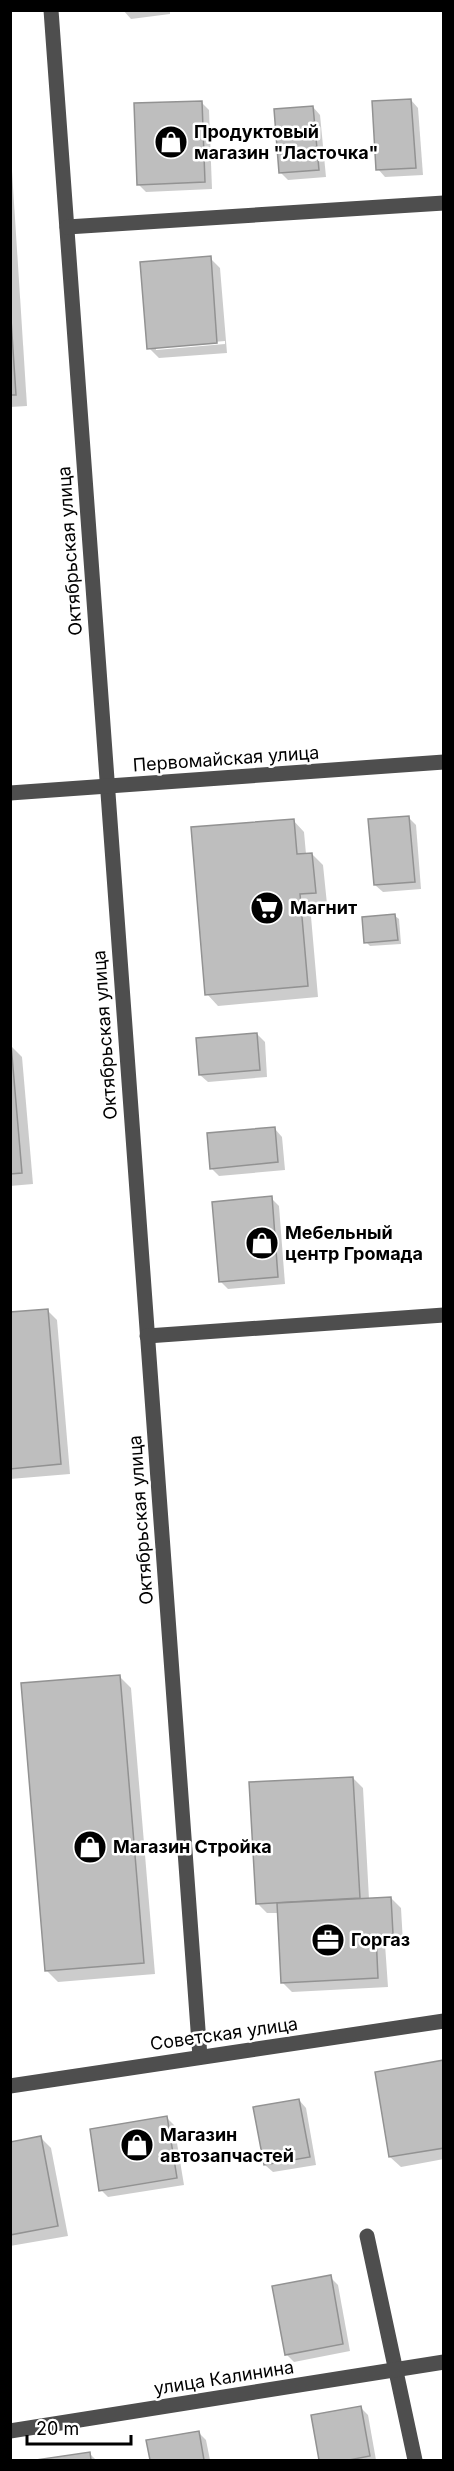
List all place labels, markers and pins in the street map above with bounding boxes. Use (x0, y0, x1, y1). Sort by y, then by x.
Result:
place label: Продуктовый магазин "Ласточка" (194, 121, 378, 163)
shop icon: Продуктовый магазин "Ласточка" (153, 124, 189, 160)
supermarket icon: Магнит (249, 890, 285, 926)
place label: Магнит (290, 897, 357, 918)
place label: Мебельный центр Громада (285, 1222, 423, 1264)
shop icon: Мебельный центр Громада (244, 1225, 280, 1261)
shop icon: Магазин Стройка (72, 1829, 108, 1865)
place label: Магазин Стройка (113, 1836, 272, 1857)
office icon: Горгаз (310, 1922, 346, 1958)
place label: Горгаз (351, 1929, 410, 1950)
place label: Магазин автозапчастей (160, 2124, 294, 2166)
shop icon: Магазин автозапчастей (119, 2127, 155, 2163)

